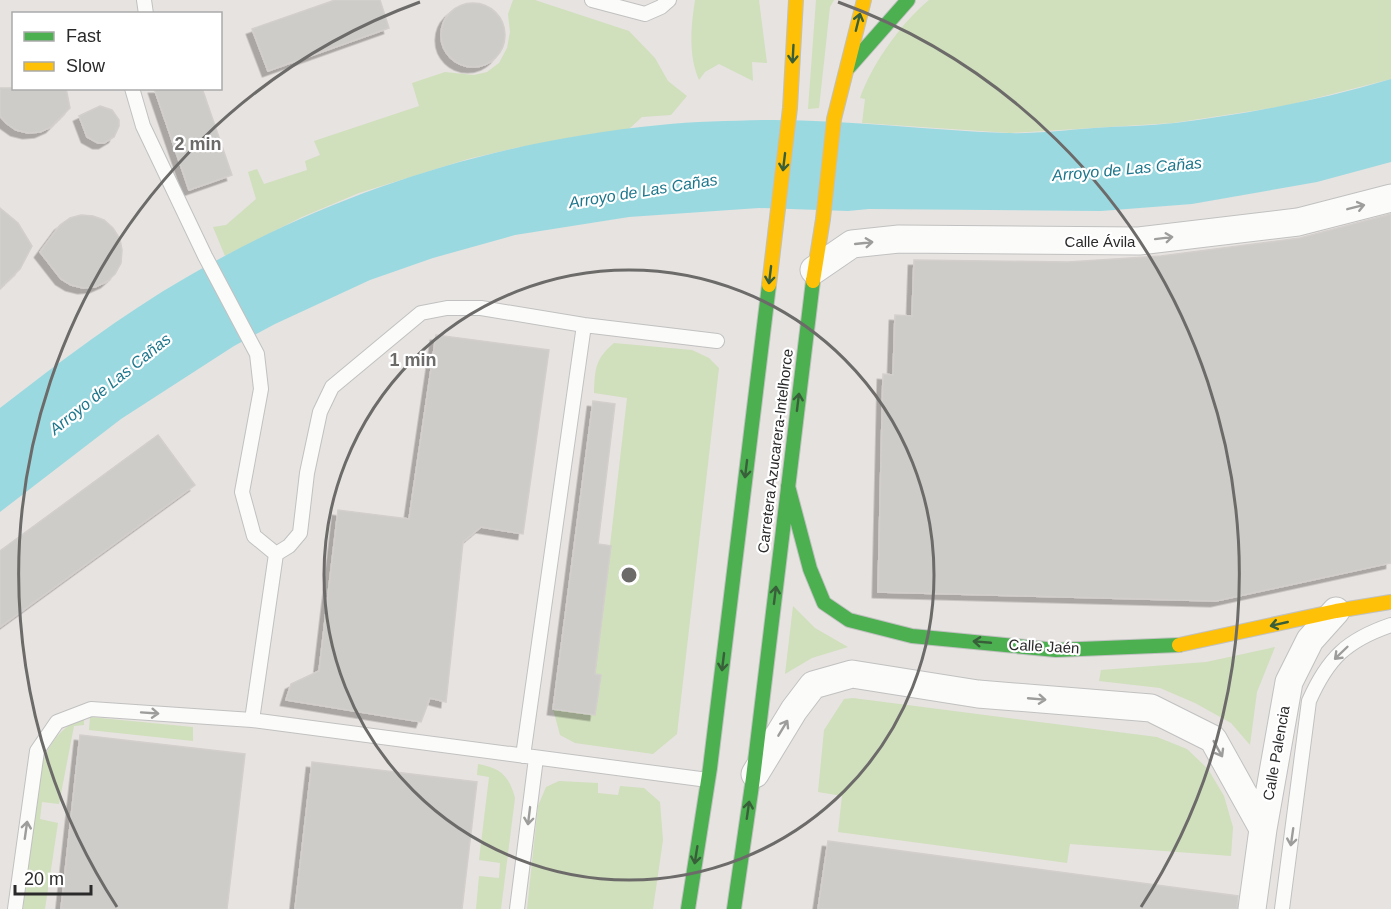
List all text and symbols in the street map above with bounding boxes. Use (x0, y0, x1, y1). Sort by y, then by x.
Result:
legend (12, 12, 222, 90)
one-way arrow (853, 12, 865, 31)
text: Fast (66, 26, 101, 46)
one-way arrow (788, 43, 799, 63)
text: Slow (66, 56, 106, 76)
text: 2 min (174, 134, 222, 154)
one-way arrow (778, 152, 789, 172)
water label: Arroyo de Las Cañas (1050, 154, 1203, 184)
water label: Arroyo de Las Cañas (566, 171, 719, 211)
one-way arrow (1346, 201, 1365, 212)
one-way arrow (1153, 232, 1173, 243)
street label: Calle Ávila (1065, 233, 1136, 250)
one-way arrow (854, 237, 874, 248)
one-way arrow (764, 265, 775, 284)
water label: Arroyo de Las Cañas (45, 330, 174, 439)
street label: Carretera Azucarera-Intelhorce (754, 348, 796, 554)
text: 1 min (389, 350, 437, 370)
one-way arrow (793, 392, 804, 412)
one-way arrow (741, 458, 752, 478)
centre of rings (619, 565, 639, 585)
one-way arrow (769, 586, 780, 606)
one-way arrow (1270, 619, 1290, 630)
one-way arrow (973, 636, 993, 647)
street label: Calle Jaén (1008, 636, 1080, 656)
one-way arrow (1333, 646, 1348, 660)
one-way arrow (717, 652, 728, 672)
one-way arrow (1026, 694, 1046, 705)
street label: Calle Palencia (1259, 704, 1293, 802)
one-way arrow (139, 708, 159, 719)
one-way arrow (778, 720, 790, 737)
one-way arrow (1212, 740, 1224, 757)
one-way arrow (743, 800, 754, 820)
one-way arrow (523, 805, 534, 825)
one-way arrow (21, 821, 32, 841)
one-way arrow (1286, 826, 1297, 846)
one-way arrow (691, 845, 702, 865)
scale bar (15, 858, 92, 896)
text: 20 m (24, 869, 64, 889)

